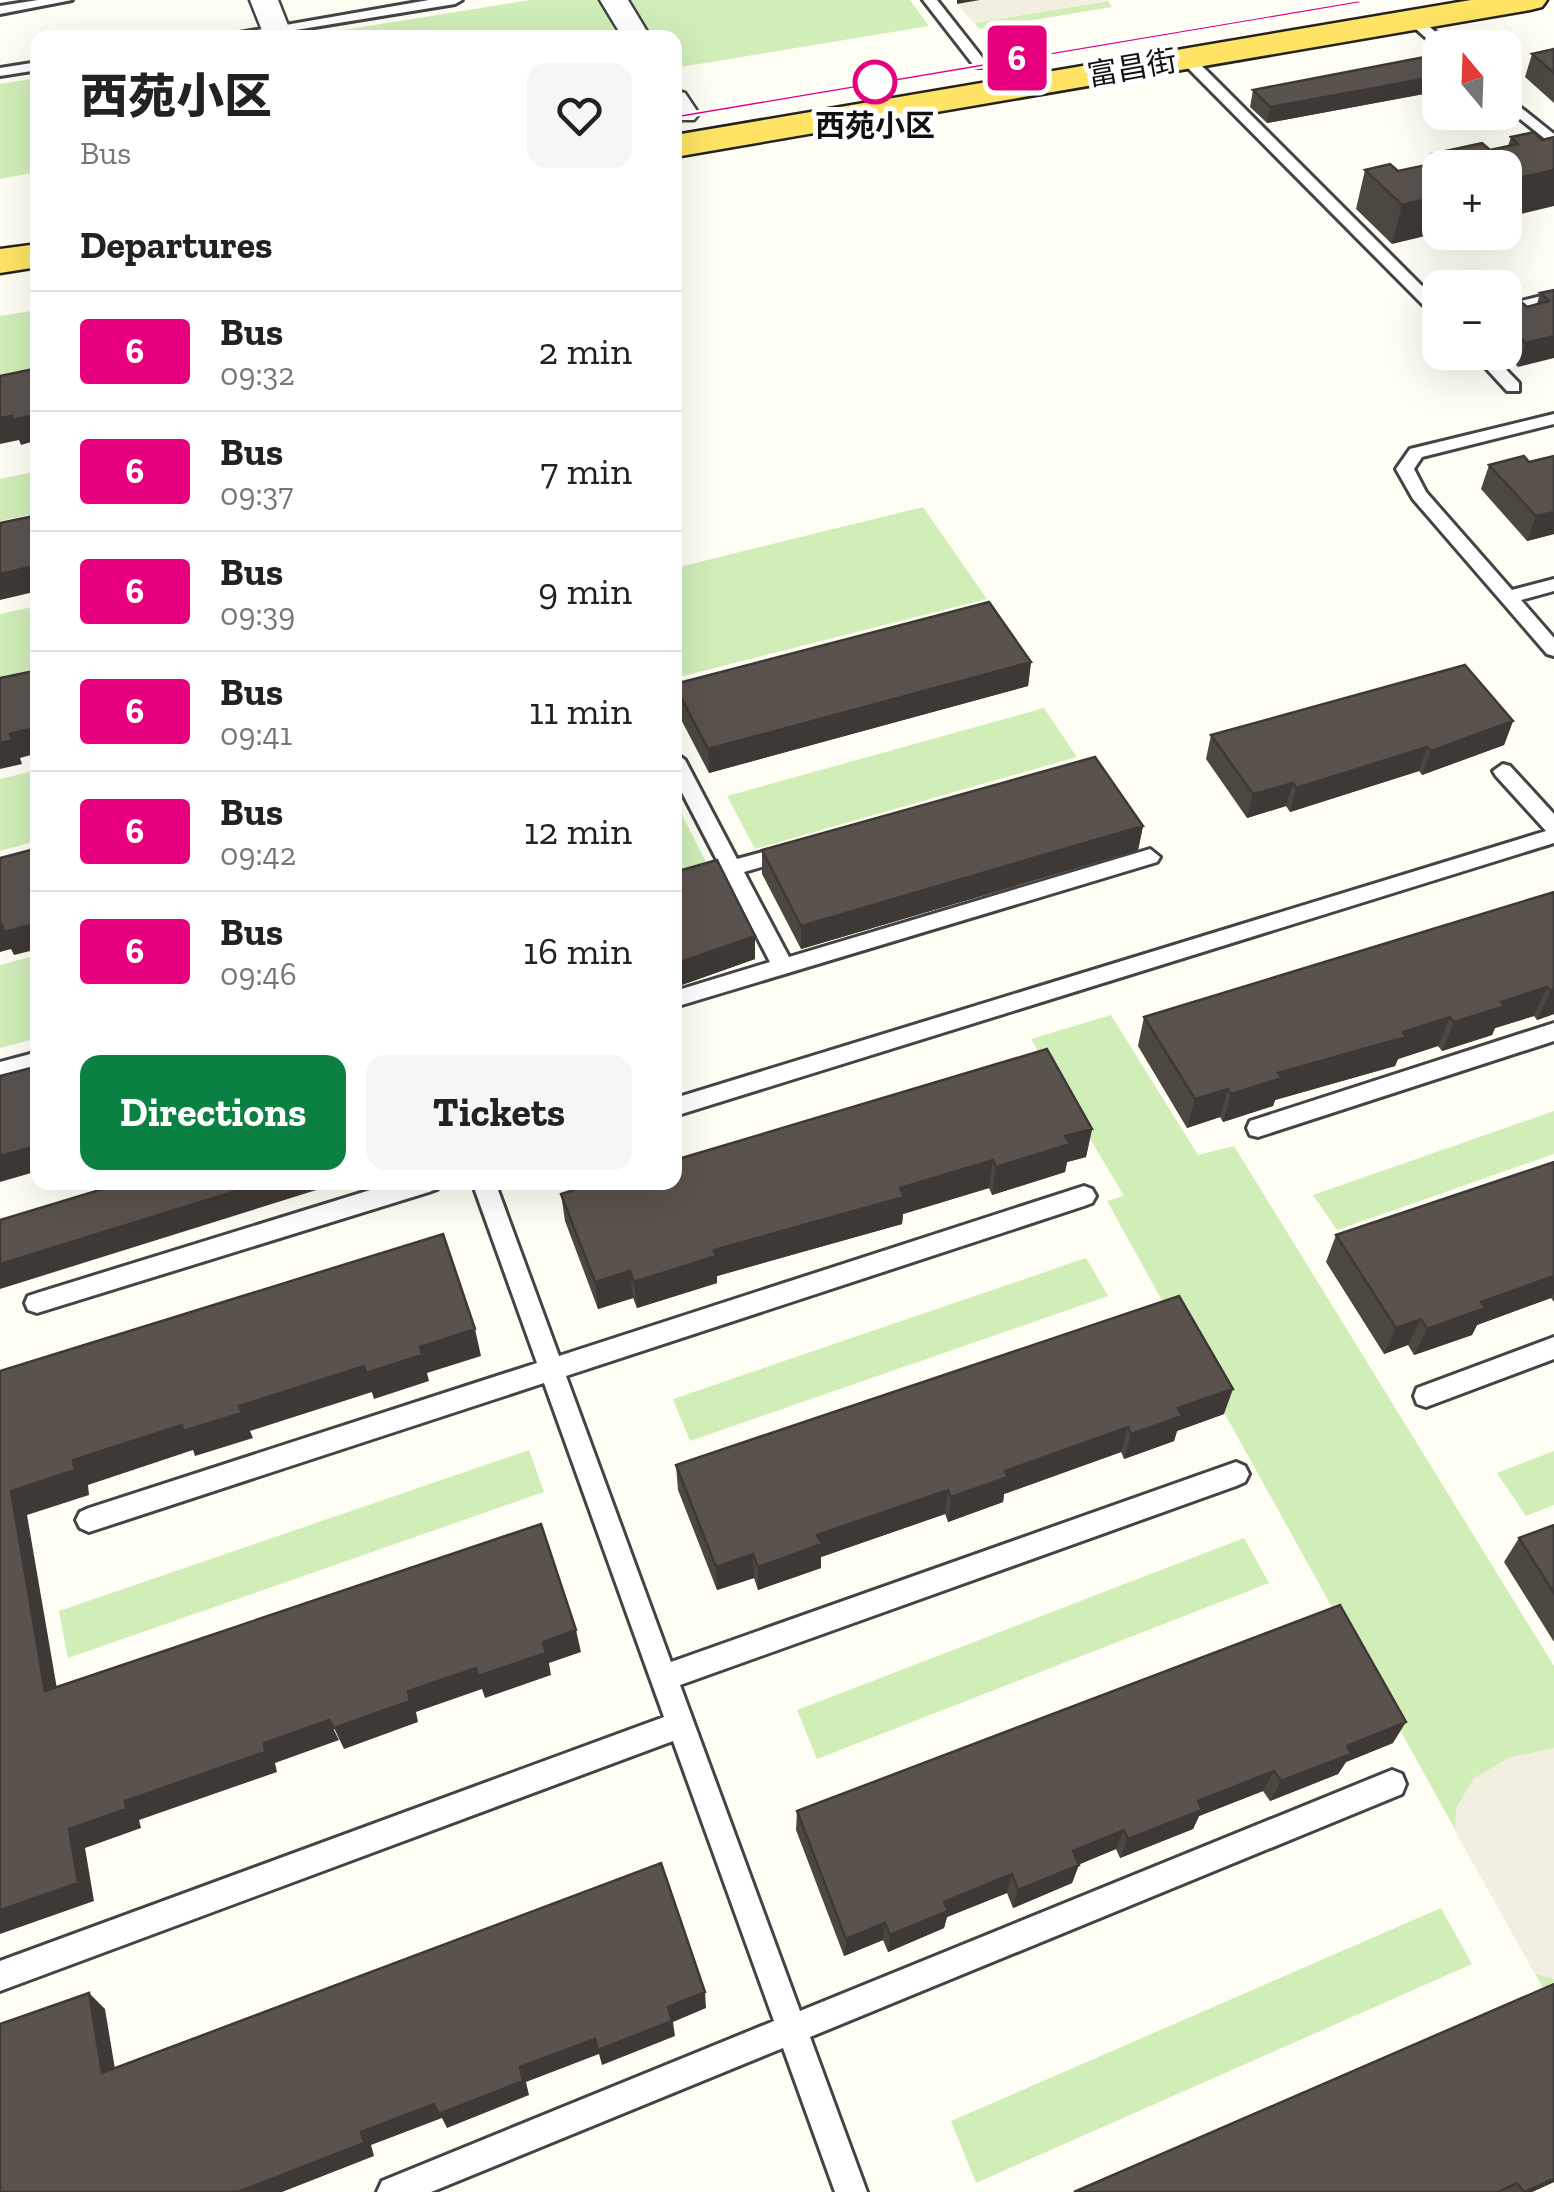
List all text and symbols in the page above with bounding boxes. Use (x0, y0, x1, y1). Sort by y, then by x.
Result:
line badge: 6 (984, 26, 1050, 90)
north arrow (1422, 30, 1522, 130)
map controls (1422, 30, 1522, 370)
text: 6 (1008, 37, 1026, 79)
street label: 富昌街 (1085, 42, 1179, 94)
marker: 西苑小区 (854, 61, 896, 103)
button: heart (527, 63, 632, 168)
text: 西苑小区 (80, 68, 272, 125)
place label: 西苑小区 (815, 108, 935, 144)
text: Bus (80, 134, 131, 172)
button: + (1422, 150, 1522, 250)
text: Departures (80, 222, 272, 268)
button: − (1422, 270, 1522, 370)
text: Bus (220, 309, 283, 355)
text: 2 min (539, 328, 632, 374)
text: 6 (126, 330, 144, 372)
text: 09:32 (220, 355, 295, 393)
text: Bus (220, 429, 283, 475)
text: 7 min (540, 448, 632, 494)
text: 6 (126, 450, 144, 492)
text: 09:37 (220, 475, 293, 513)
text: Bus (220, 549, 283, 595)
text: 9 min (538, 568, 632, 614)
text: 6 (126, 570, 144, 612)
text: 09:39 (220, 595, 295, 633)
text: Bus (220, 669, 283, 715)
text: 11 min (529, 688, 632, 734)
text: 6 (126, 690, 144, 732)
text: 09:41 (220, 715, 292, 753)
text: Bus (220, 789, 283, 835)
text: 12 min (524, 808, 632, 854)
text: 6 (126, 810, 144, 852)
text: 09:42 (220, 835, 296, 873)
text: Bus (220, 909, 283, 955)
text: 16 min (523, 928, 632, 974)
text: 6 (126, 930, 144, 972)
text: 09:46 (220, 955, 297, 993)
button: Directions (80, 1055, 346, 1170)
button: Tickets (366, 1055, 632, 1170)

